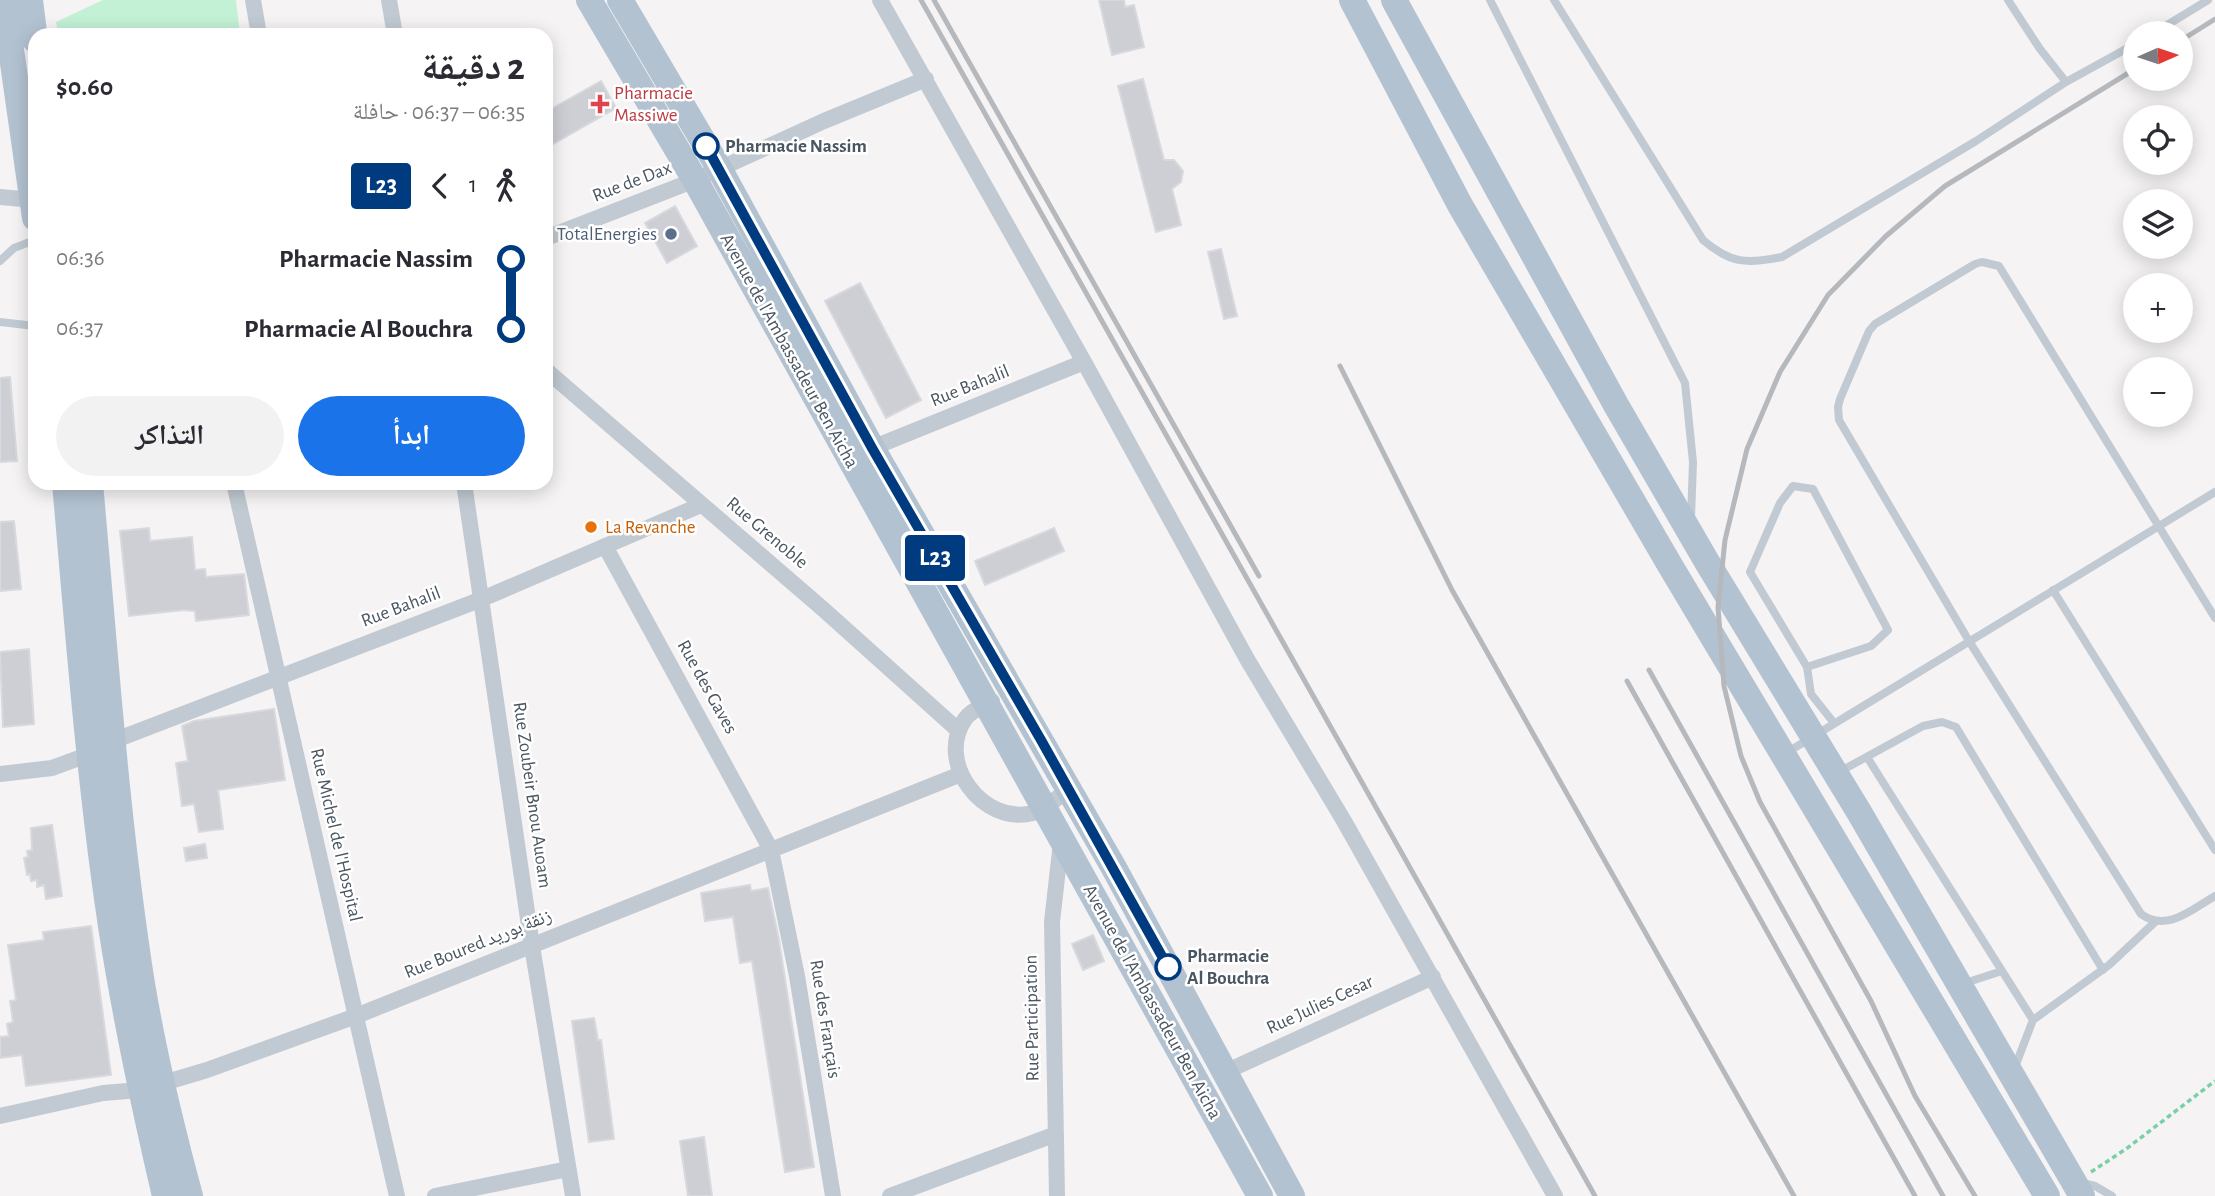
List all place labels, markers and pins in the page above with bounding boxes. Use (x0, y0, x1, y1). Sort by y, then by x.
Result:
place label: Pharmacie Massiwe (614, 84, 693, 125)
marker: Pharmacie Massiwe (592, 96, 608, 112)
marker: Pharmacie Nassim (693, 133, 719, 159)
place label: Pharmacie Nassim (725, 137, 867, 156)
place label: TotalEnergies (557, 225, 657, 244)
marker: TotalEnergies (663, 226, 679, 242)
place label: La Revanche (605, 518, 696, 537)
marker: La Revanche (583, 519, 599, 535)
place label: Pharmacie Al Bouchra (1187, 947, 1269, 988)
marker: Pharmacie Al Bouchra (1155, 954, 1181, 980)

